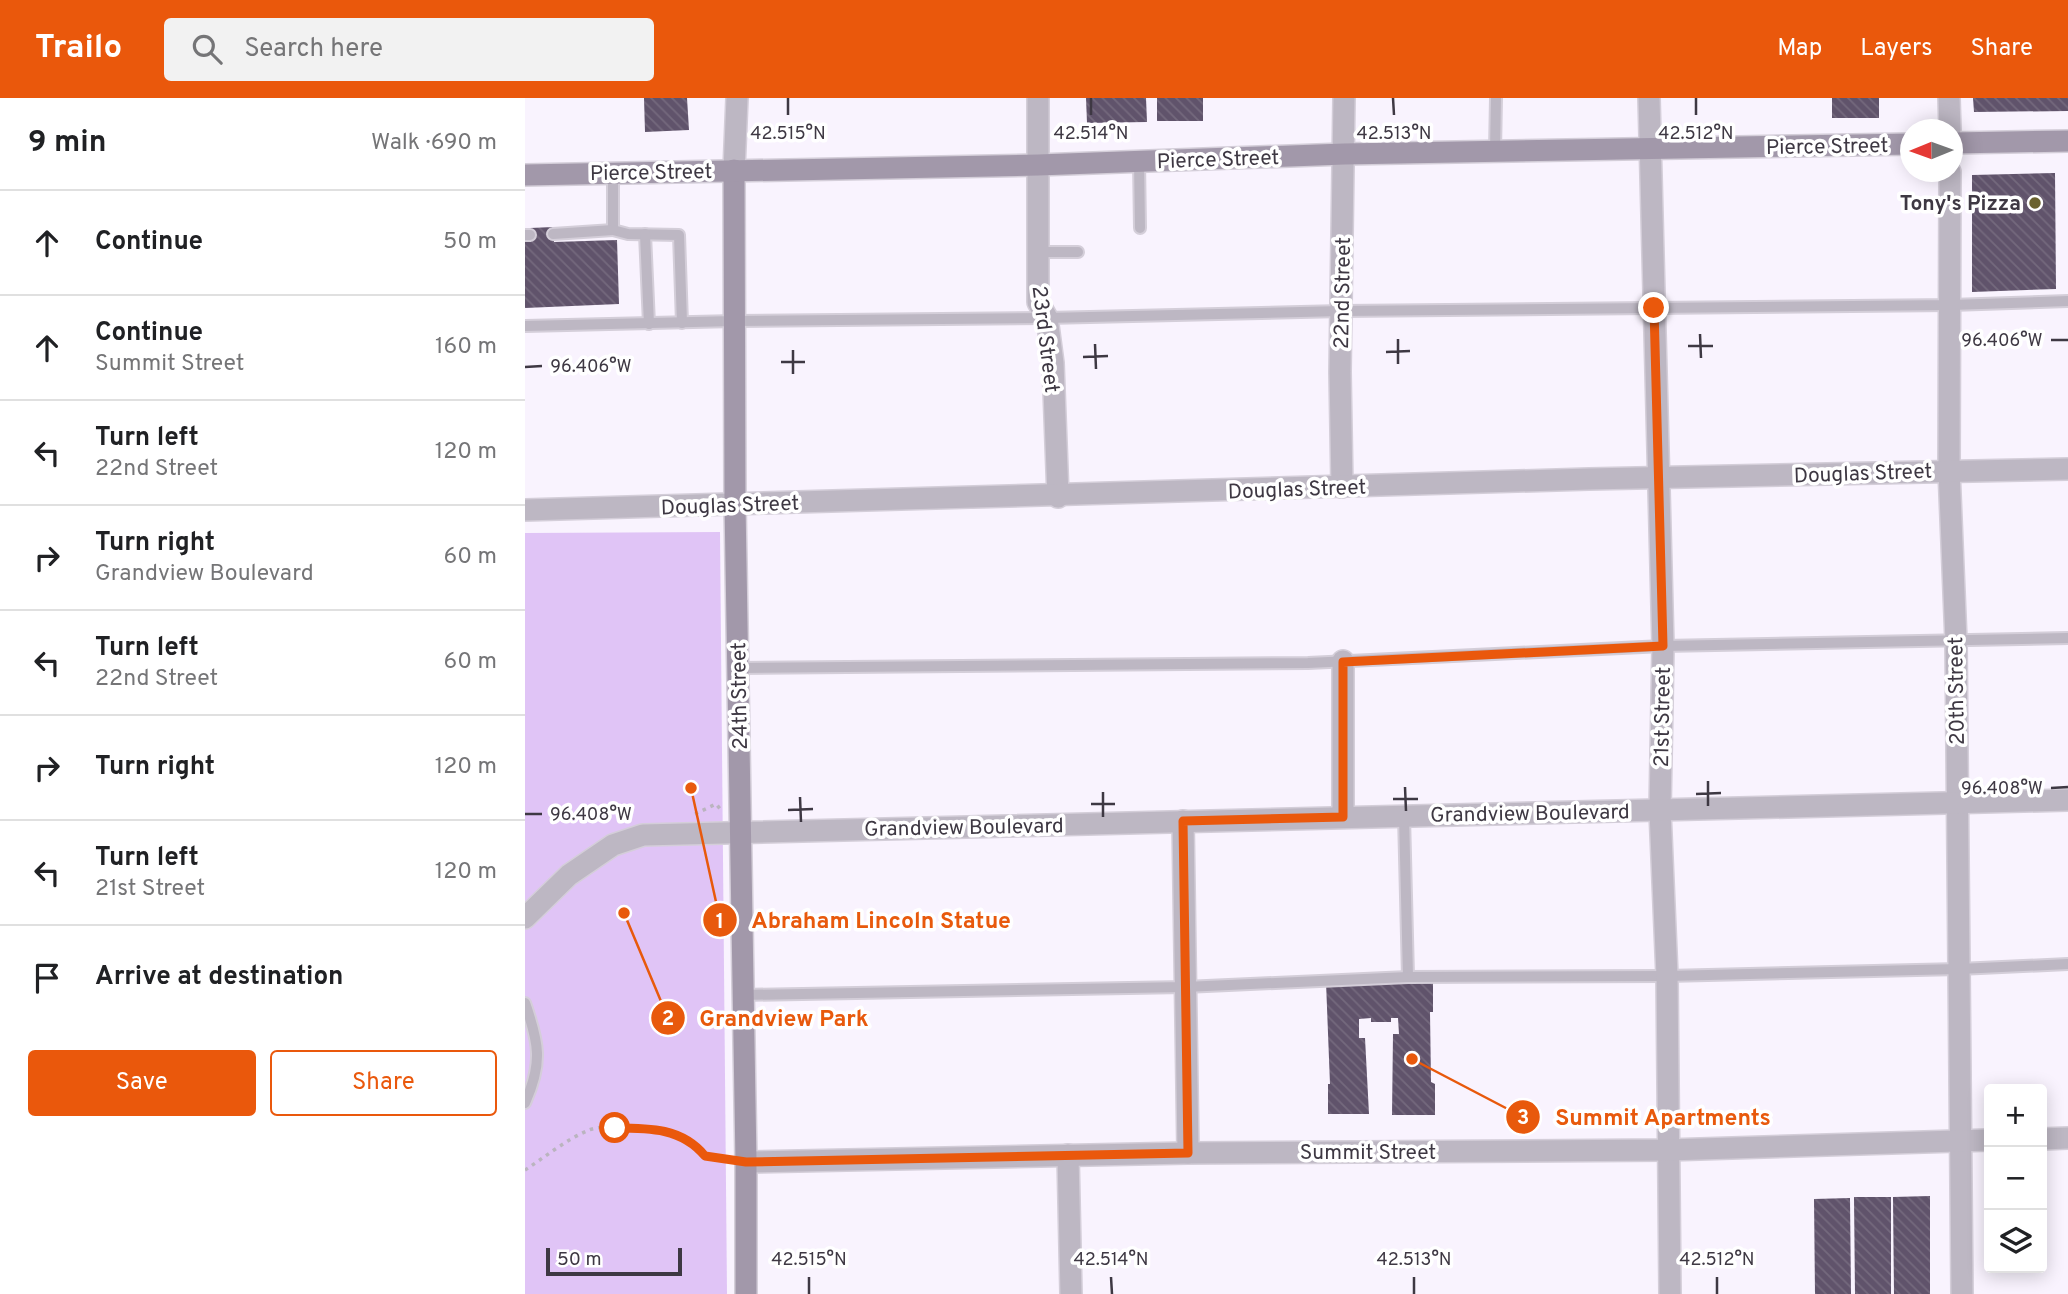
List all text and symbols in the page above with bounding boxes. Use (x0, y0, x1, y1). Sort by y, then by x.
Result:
search box (164, 18, 654, 81)
text: Trailo (35, 28, 122, 70)
icon: search (188, 30, 226, 68)
text: Search here (244, 33, 383, 66)
text: Map (1777, 34, 1822, 64)
text: Layers (1860, 34, 1932, 64)
text: Share (1970, 34, 2033, 64)
north arrow (1900, 119, 1963, 182)
text: 42.515°N (750, 123, 826, 146)
text: 42.514°N (1053, 123, 1129, 146)
text: 42.513°N (1356, 123, 1432, 146)
text: 42.512°N (1658, 123, 1734, 146)
text: 9 min (28, 125, 106, 162)
text: Walk · 690 m (371, 129, 497, 158)
street label: Pierce Street (1766, 133, 1888, 162)
street label: Pierce Street (1156, 145, 1280, 176)
street label: Pierce Street (590, 159, 712, 188)
place label: Tony's Pizza (1900, 191, 2021, 218)
marker: Tony's Pizza (2027, 195, 2043, 211)
icon: ahead (28, 224, 66, 262)
text: Continue (95, 226, 203, 259)
text: 50 m (443, 228, 497, 257)
street label: 22nd Street (1329, 237, 1358, 349)
street label: 23rd Street (1025, 284, 1064, 394)
route end (1638, 292, 1669, 323)
text: Continue (95, 317, 203, 350)
icon: ahead (28, 329, 66, 367)
text: 96.406°W (1961, 330, 2043, 353)
text: 160 m (435, 333, 497, 362)
text: Summit Street (95, 350, 244, 379)
text: 96.406°W (550, 356, 632, 379)
text: Turn left (95, 422, 199, 455)
icon: left (28, 434, 66, 472)
text: 120 m (435, 438, 497, 467)
text: 22nd Street (95, 455, 218, 484)
street label: Douglas Street (1793, 459, 1933, 490)
street label: Douglas Street (1227, 475, 1367, 506)
street label: Douglas Street (660, 491, 800, 522)
text: Turn right (95, 527, 215, 560)
icon: right (28, 539, 66, 577)
text: 60 m (444, 543, 497, 572)
text: Grandview Boulevard (95, 560, 314, 589)
text: Turn left (95, 632, 199, 665)
street label: 20th Street (1943, 637, 1972, 745)
street label: 24th Street (726, 642, 755, 750)
icon: left (28, 644, 66, 682)
text: 60 m (444, 648, 497, 677)
text: 22nd Street (95, 665, 218, 694)
street label: 21st Street (1649, 667, 1678, 768)
icon: right (28, 749, 66, 787)
text: Turn right (95, 751, 215, 784)
text: 120 m (435, 753, 497, 782)
text: 96.408°W (1961, 778, 2043, 801)
street label: Grandview Boulevard (1430, 799, 1630, 830)
text: 96.408°W (550, 804, 632, 827)
street label: Grandview Boulevard (864, 813, 1064, 844)
text: Turn left (95, 842, 199, 875)
icon: left (28, 854, 66, 892)
text: 120 m (435, 858, 497, 887)
text: 21st Street (95, 875, 205, 904)
callout: Abraham Lincoln Statue (702, 898, 1025, 942)
text: Abraham Lincoln Statue (751, 908, 1011, 937)
text: 1 (716, 909, 724, 936)
icon: arrive (28, 959, 66, 997)
text: Arrive at destination (95, 961, 343, 994)
callout: Grandview Park (650, 996, 883, 1040)
text: 2 (662, 1006, 674, 1033)
text: Grandview Park (699, 1006, 869, 1035)
button: Save (28, 1050, 256, 1116)
button: Share (270, 1050, 497, 1116)
map controls (1984, 1084, 2047, 1273)
button: + (1984, 1084, 2047, 1147)
callout: Summit Apartments (1506, 1095, 1785, 1139)
text: 3 (1517, 1105, 1529, 1132)
text: Summit Apartments (1555, 1105, 1771, 1134)
route start (599, 1112, 630, 1143)
street label: Summit Street (1300, 1140, 1436, 1167)
button: − (1984, 1147, 2047, 1210)
button: layers (1984, 1210, 2047, 1273)
scale bar (546, 1245, 683, 1277)
text: 50 m (557, 1248, 602, 1272)
text: 42.515°N (771, 1249, 847, 1272)
text: 42.514°N (1073, 1249, 1149, 1272)
text: 42.513°N (1376, 1249, 1452, 1272)
text: 42.512°N (1679, 1249, 1755, 1272)

